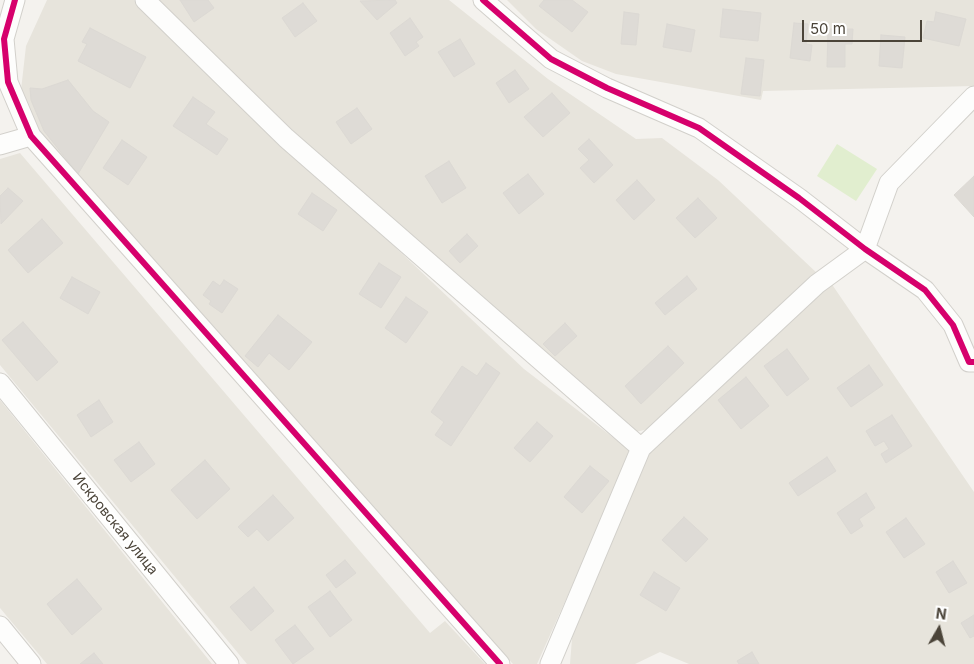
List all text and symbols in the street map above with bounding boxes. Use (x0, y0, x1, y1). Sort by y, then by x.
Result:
scale bar (804, 10, 924, 42)
text: 50 m (810, 19, 846, 38)
street label: Искровская улица (69, 470, 161, 578)
north arrow (914, 604, 964, 654)
text: N (935, 604, 948, 623)

